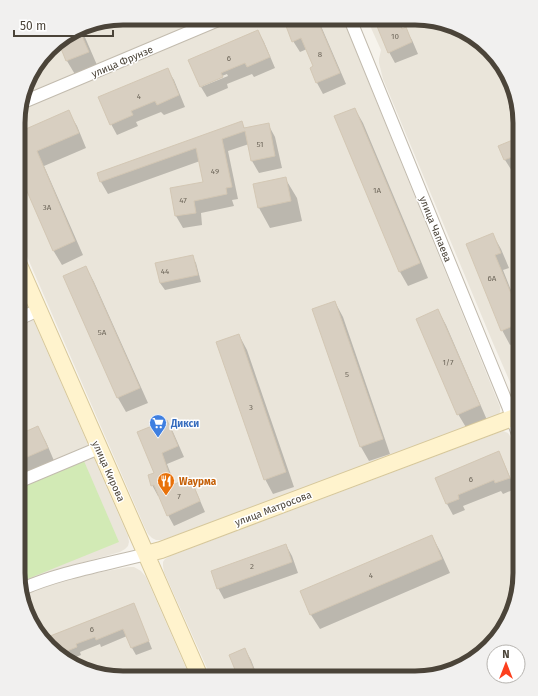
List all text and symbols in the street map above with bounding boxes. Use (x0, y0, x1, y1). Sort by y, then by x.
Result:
scale bar (14, 12, 113, 38)
text: 50 m (20, 19, 46, 33)
house number: 10 (391, 32, 399, 41)
street label: улица Фрунзе (90, 44, 155, 80)
house number: 8 (318, 50, 323, 59)
house number: 6 (227, 54, 231, 63)
house number: 4 (137, 92, 142, 101)
house number: 51 (256, 140, 264, 149)
house number: 49 (211, 167, 219, 176)
house number: 1А (373, 186, 381, 195)
street label: улица Чапаева (416, 195, 454, 264)
house number: 47 (179, 196, 187, 205)
house number: 3А (43, 203, 52, 212)
house number: 44 (161, 267, 170, 276)
house number: 6А (488, 274, 497, 283)
house number: 5А (98, 328, 107, 337)
house number: 1/7 (442, 358, 454, 367)
house number: 5 (345, 370, 349, 379)
house number: 3 (249, 403, 253, 412)
supermarket icon: Дикси (148, 413, 168, 438)
place label: Дикси (170, 418, 199, 430)
street label: улица Кирова (89, 439, 127, 504)
restaurant icon: Wаурма (156, 471, 176, 496)
house number: 6 (469, 475, 473, 484)
place label: Wаурма (179, 476, 217, 488)
street label: улица Матросова (233, 489, 313, 529)
house number: 7 (177, 492, 181, 501)
house number: 2 (250, 562, 254, 571)
house number: 4 (369, 571, 374, 580)
house number: 6 (90, 625, 94, 634)
north arrow (486, 644, 526, 684)
text: N (502, 648, 510, 661)

